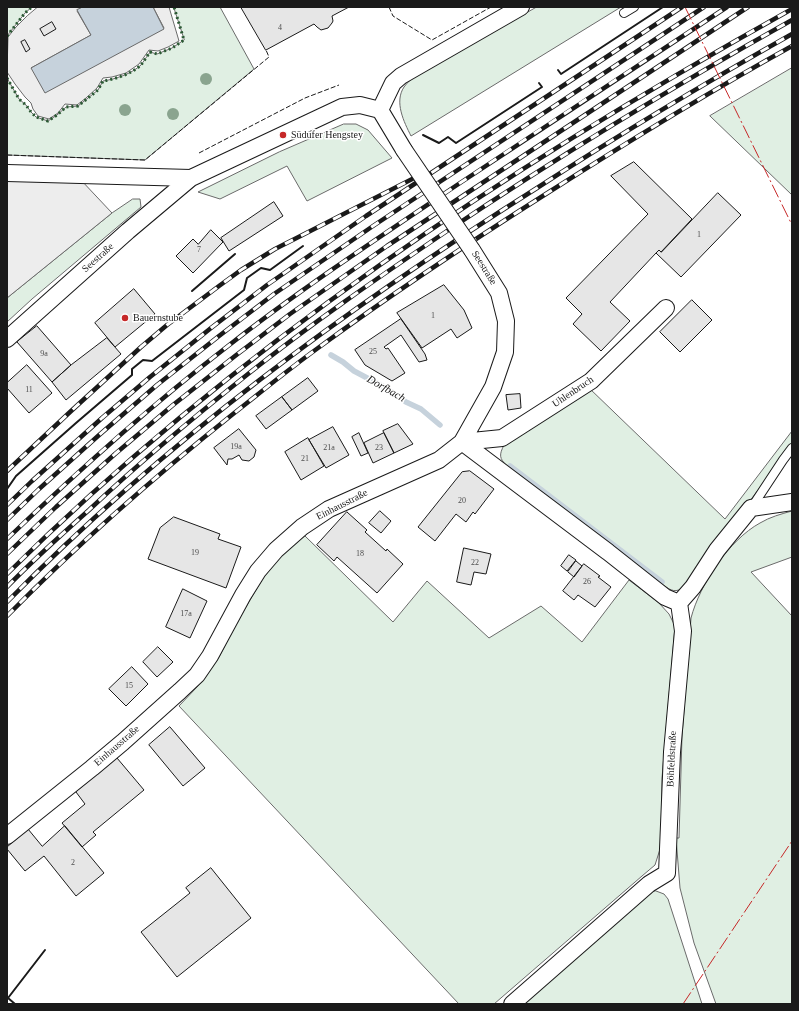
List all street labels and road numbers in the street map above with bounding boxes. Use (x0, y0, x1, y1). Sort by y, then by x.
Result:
street label: Seestraße (80, 241, 116, 275)
street label: Seestraße (469, 249, 499, 287)
street label: Uhlenbruch (550, 374, 596, 410)
street label: Einhausstraße (314, 487, 370, 523)
street label: Einhausstraße (92, 723, 142, 769)
street label: Böhfeldstraße (665, 731, 679, 787)

